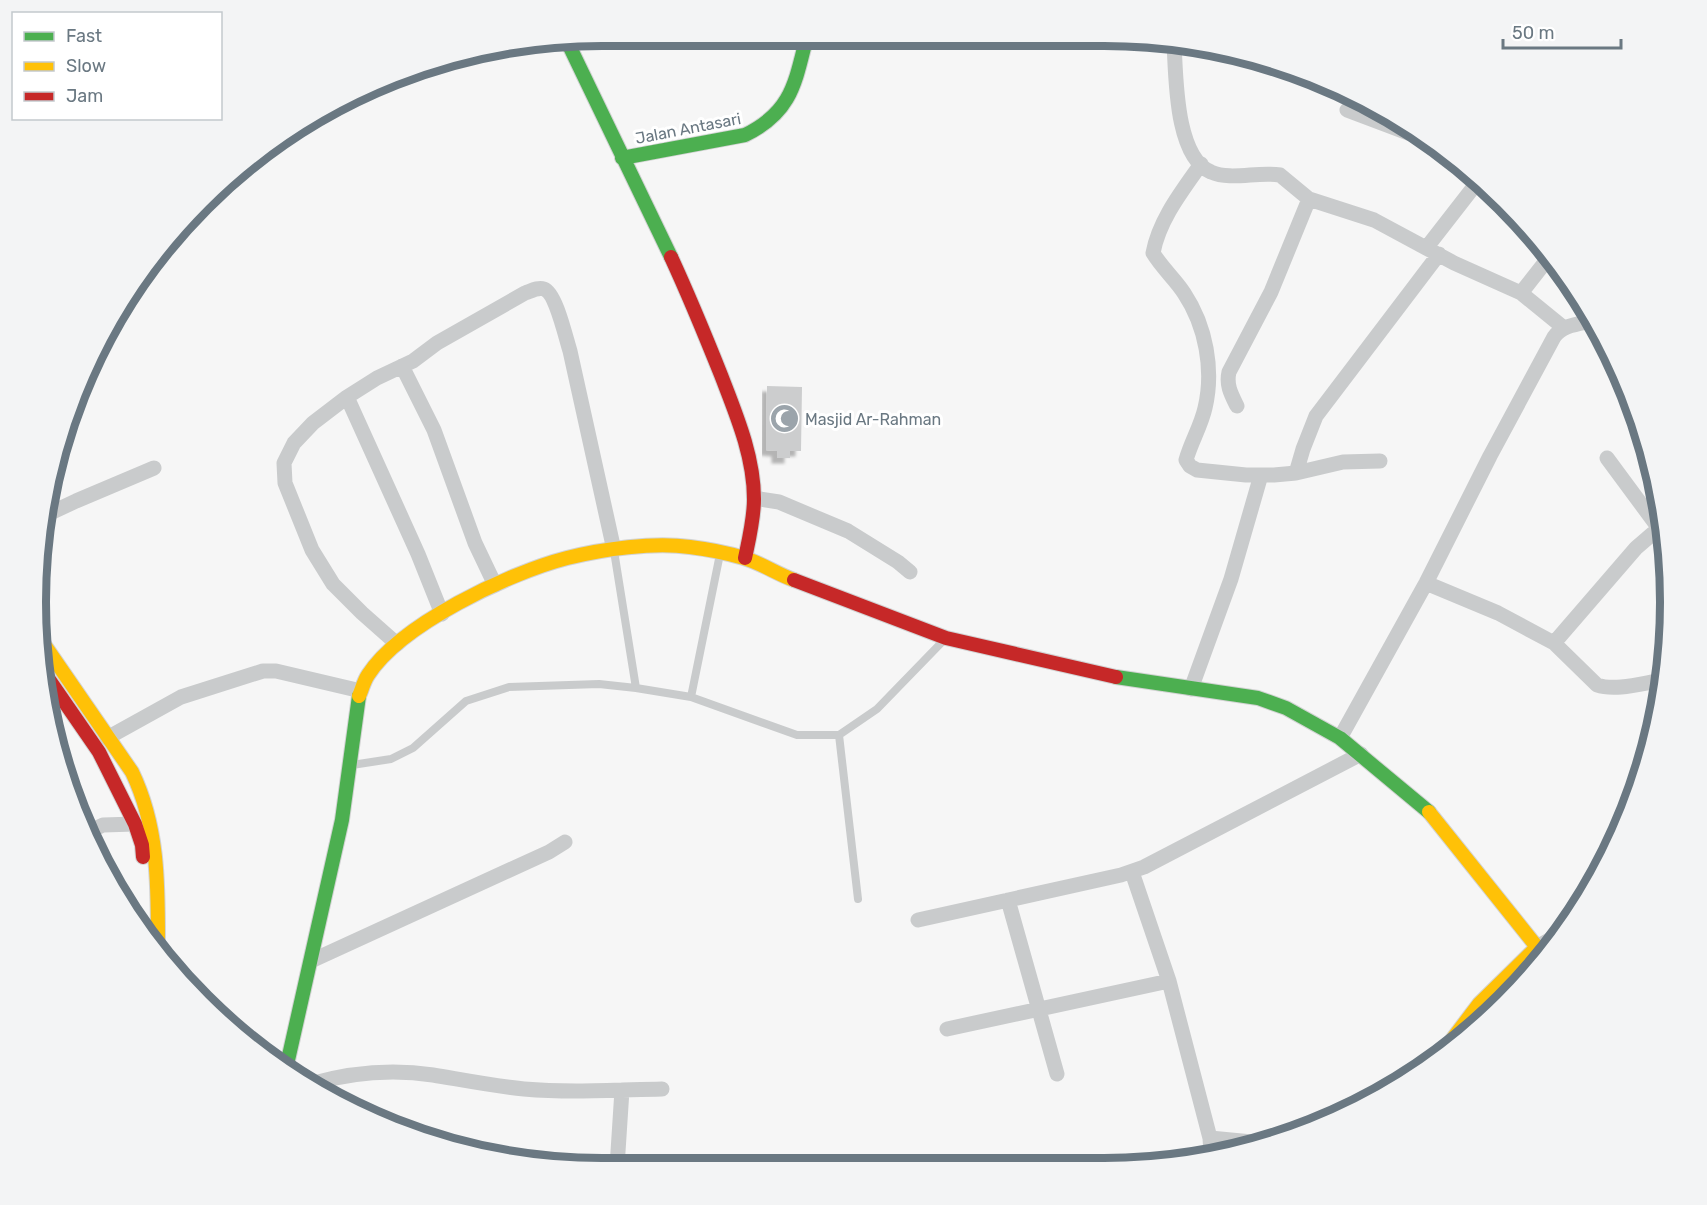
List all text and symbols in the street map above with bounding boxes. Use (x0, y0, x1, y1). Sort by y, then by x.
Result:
legend (12, 12, 222, 120)
scale bar (1503, 12, 1622, 50)
text: 50 m (1512, 22, 1555, 44)
text: Fast (66, 25, 102, 47)
text: Slow (66, 55, 106, 77)
text: Jam (66, 85, 103, 107)
street label: Jalan Antasari (634, 109, 743, 148)
mosque icon: Masjid Ar-Rahman (768, 403, 800, 435)
place label: Masjid Ar-Rahman (805, 410, 941, 429)

